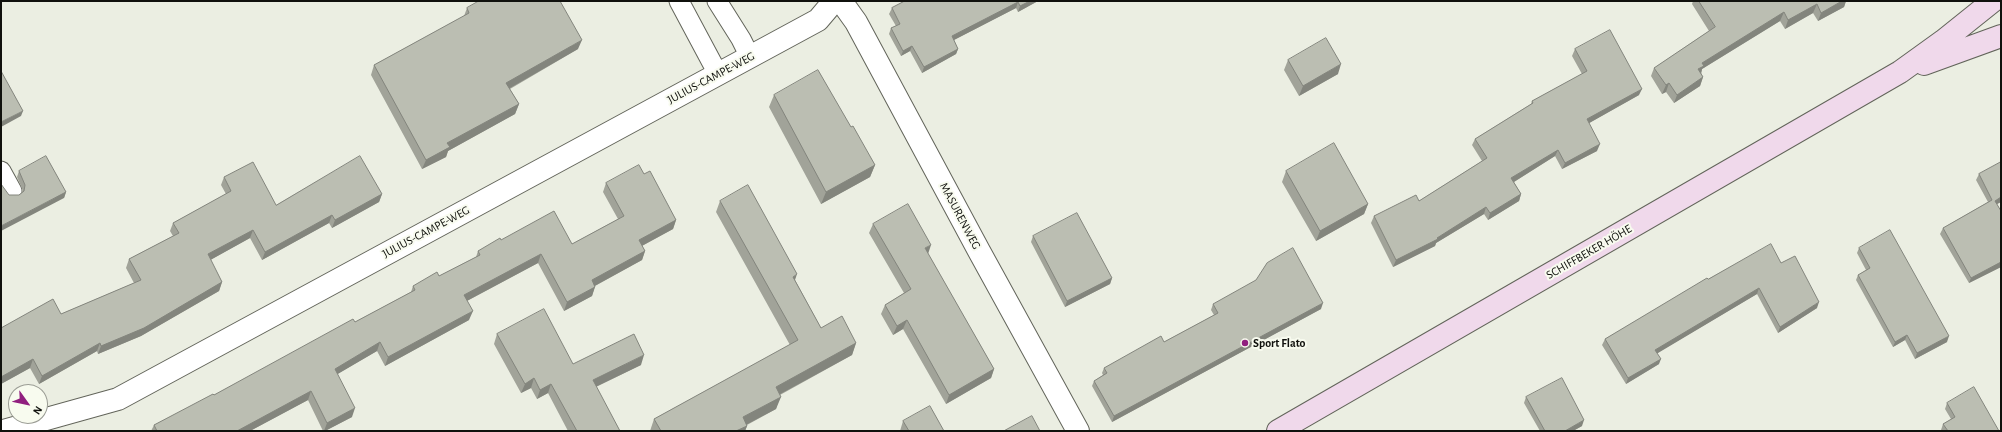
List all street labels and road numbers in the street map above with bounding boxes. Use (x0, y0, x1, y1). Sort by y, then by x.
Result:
street label: JULIUS-CAMPE-WEG (665, 49, 757, 107)
street label: MASURENWEG (936, 180, 984, 252)
street label: JULIUS-CAMPE-WEG (380, 203, 472, 261)
street label: SCHIFFBEKER HÖHE (1544, 222, 1634, 282)

